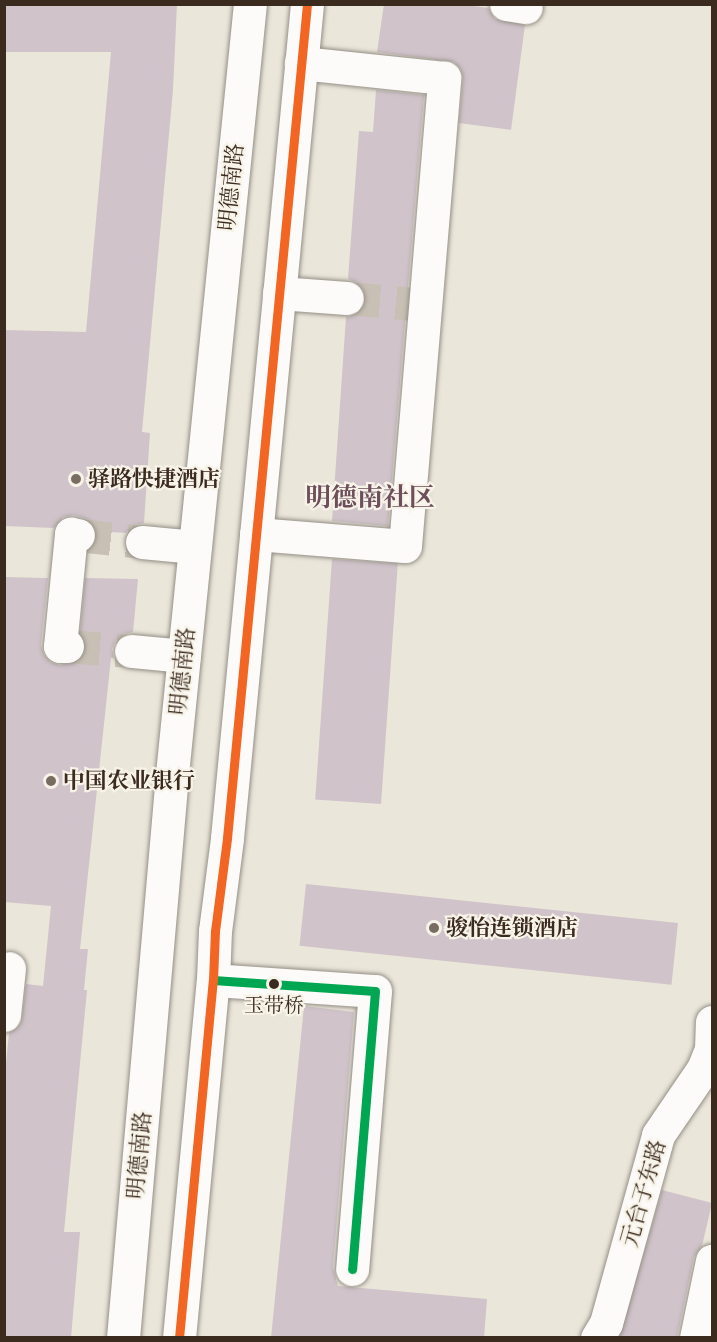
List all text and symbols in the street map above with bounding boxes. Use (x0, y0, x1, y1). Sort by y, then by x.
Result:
street label: 明德南路 (213, 142, 249, 232)
place label: 驿路快捷酒店 (88, 466, 220, 492)
marker: 驿路快捷酒店 (69, 472, 83, 486)
district label: 明德南社区 (305, 482, 435, 514)
street label: 明德南路 (164, 626, 200, 716)
place label: 中国农业银行 (63, 768, 195, 794)
marker: 中国农业银行 (44, 774, 58, 788)
place label: 骏怡连锁酒店 (446, 915, 578, 941)
marker: 骏怡连锁酒店 (427, 921, 441, 935)
marker: 玉带桥 (268, 978, 280, 990)
place label: 玉带桥 (244, 993, 304, 1017)
street label: 明德南路 (122, 1110, 156, 1200)
street label: 元台子东路 (615, 1136, 671, 1250)

